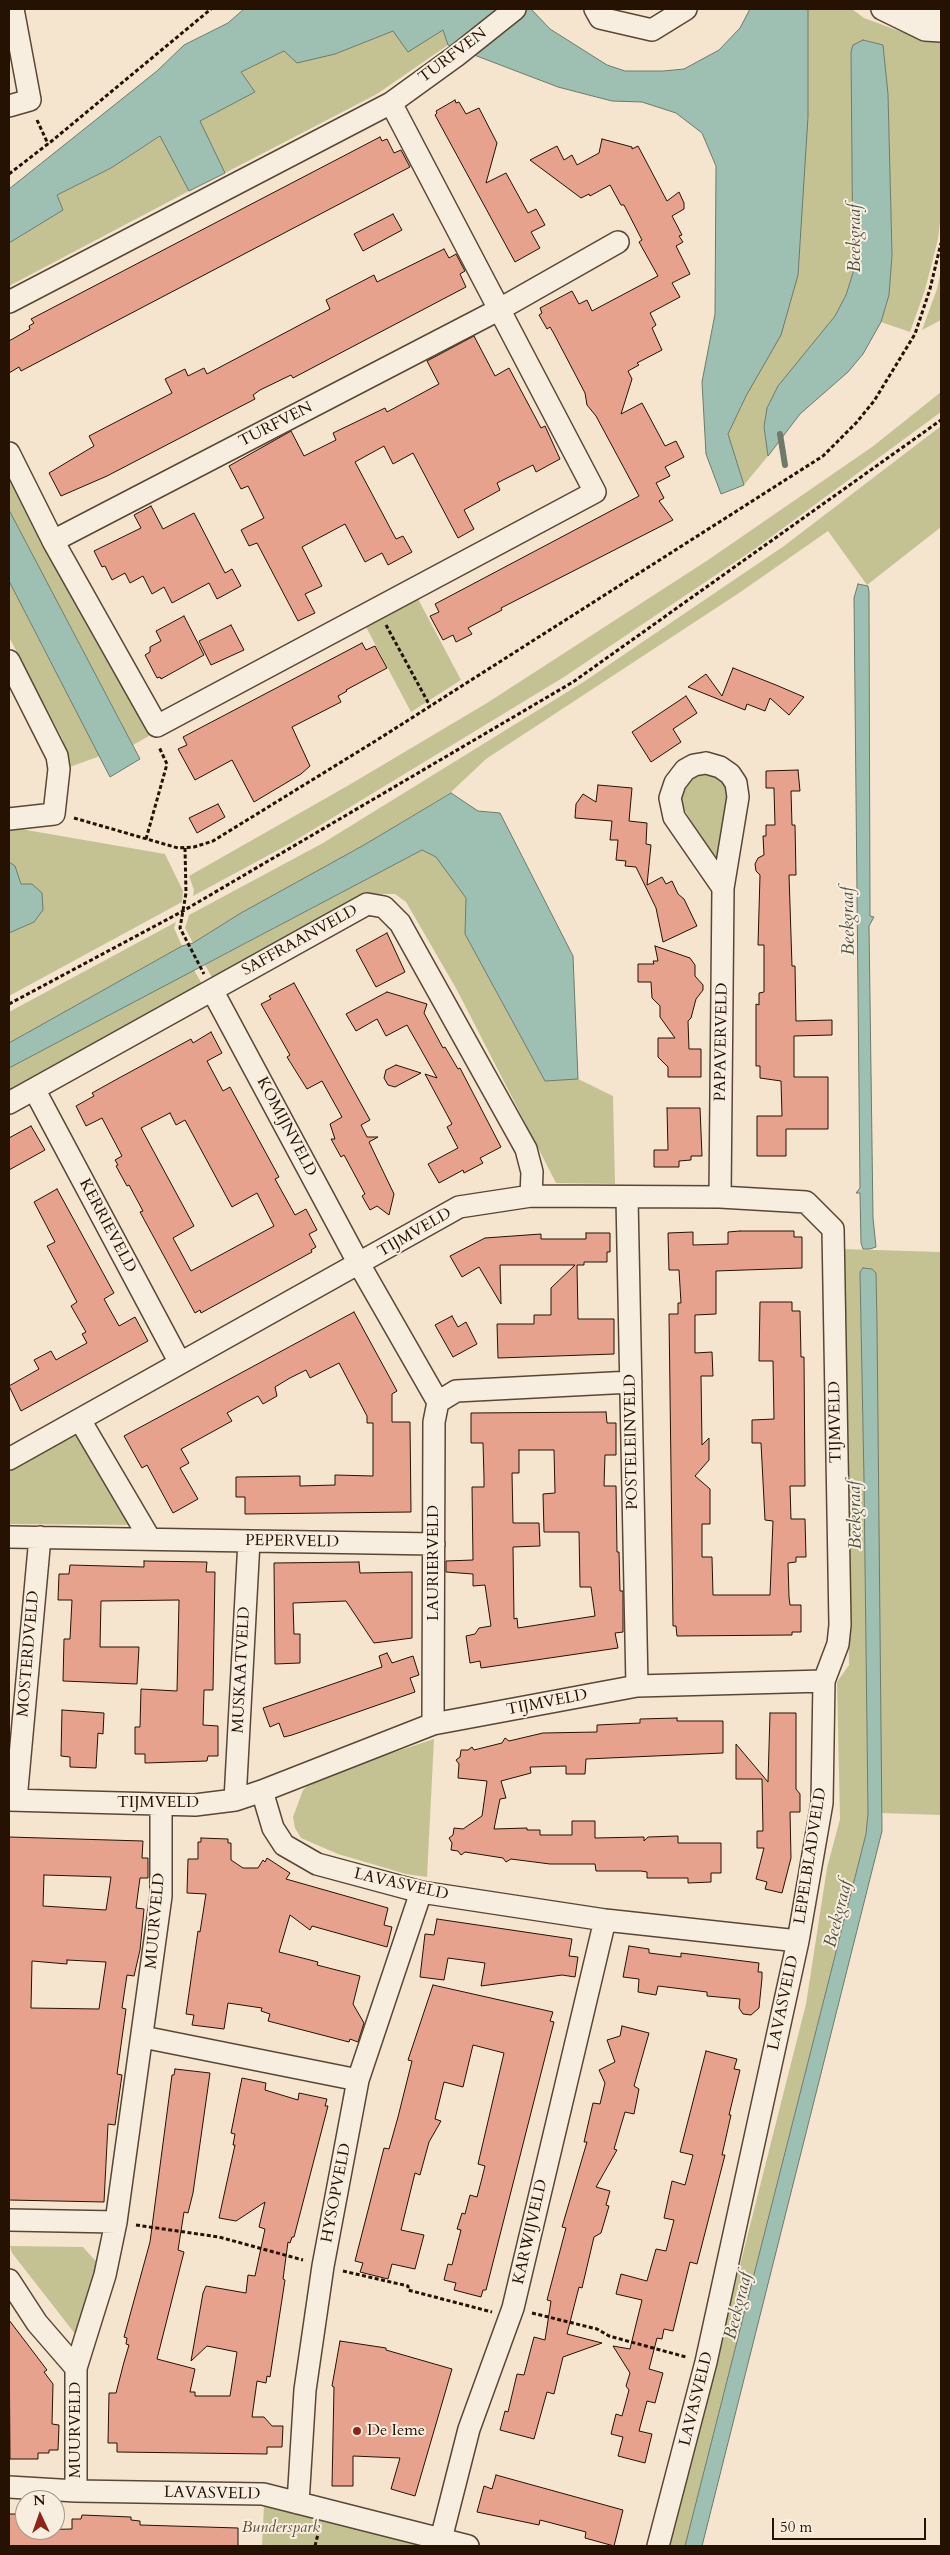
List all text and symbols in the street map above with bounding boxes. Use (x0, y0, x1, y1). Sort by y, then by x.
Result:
street label: TURFVEN (415, 24, 491, 88)
water label: Beekgraaf (845, 204, 867, 272)
street label: TURFVEN (236, 398, 316, 452)
water label: Beekgraaf (838, 886, 860, 956)
street label: SAFFRAANVELD (239, 901, 361, 981)
street label: PAPAVERVELD (711, 982, 733, 1102)
street label: KOMIJNVELD (252, 1074, 320, 1180)
street label: KERRIEVELD (74, 1176, 140, 1276)
street label: TIJMVELD (375, 1204, 455, 1262)
street label: POSTELEINVELD (621, 1374, 643, 1510)
street label: TIJMVELD (826, 1381, 846, 1463)
water label: Beekgraaf (845, 1480, 867, 1550)
street label: LAURIERVELD (424, 1505, 444, 1621)
street label: PEPERVELD (245, 1532, 339, 1552)
street label: MOSTERDVELD (14, 1590, 44, 1718)
street label: MUSKAATVELD (229, 1606, 255, 1734)
street label: TIJMVELD (505, 1686, 589, 1720)
street label: LEPELBLADVELD (791, 1786, 831, 1926)
street label: TIJMVELD (117, 1793, 199, 1813)
street label: LAVASVELD (352, 1865, 450, 1905)
street label: MUURVELD (142, 1872, 170, 1970)
water label: Beekgraaf (820, 1878, 858, 1950)
street label: LAVASVELD (765, 1954, 803, 2052)
street label: HYSOPVELD (318, 2142, 356, 2244)
street label: KARWIJVELD (510, 2178, 552, 2286)
water label: Beekgraaf (720, 2270, 758, 2342)
street label: LAVASVELD (676, 2350, 718, 2448)
street label: MUURVELD (66, 2382, 86, 2478)
place label: De Ieme (367, 2421, 425, 2441)
marker: De Ieme (351, 2425, 363, 2437)
street label: LAVASVELD (164, 2484, 260, 2504)
north arrow (15, 2490, 65, 2540)
text: N (33, 2491, 46, 2510)
scale bar (775, 2508, 929, 2540)
text: 50 m (780, 2517, 812, 2537)
park label: Bunderspark (242, 2518, 320, 2538)

